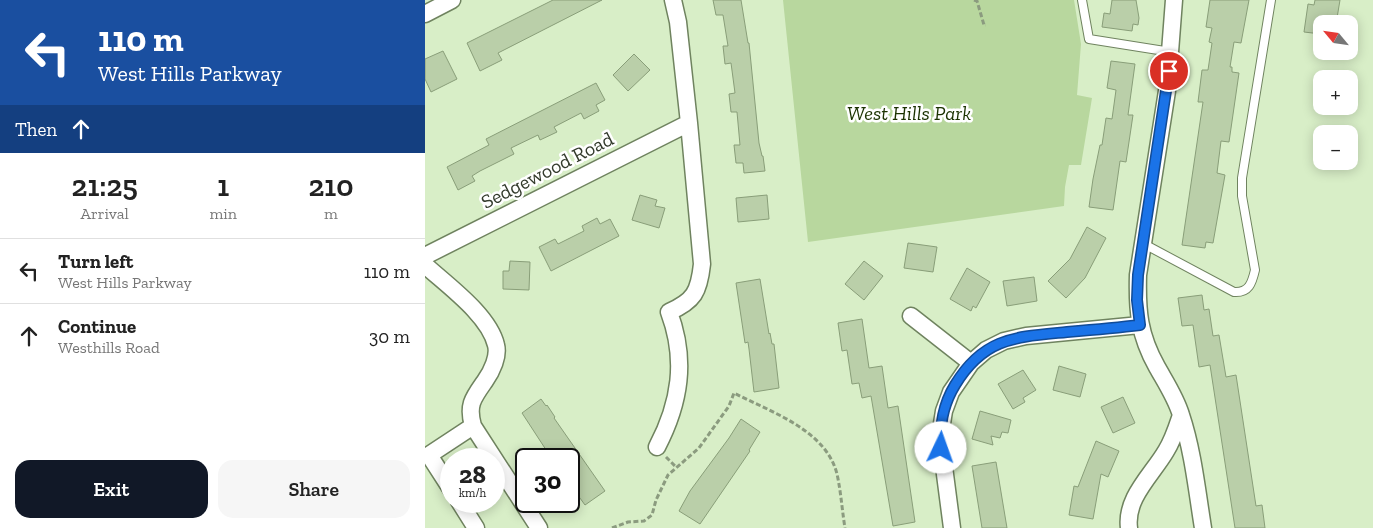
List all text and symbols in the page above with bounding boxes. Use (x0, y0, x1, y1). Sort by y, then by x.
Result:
north arrow (1313, 15, 1357, 60)
map controls (1313, 15, 1358, 170)
text: 110 m (98, 18, 184, 60)
icon: left (15, 20, 80, 85)
pin (1148, 50, 1190, 92)
icon: arrive (1155, 57, 1183, 85)
text: West Hills Parkway (98, 60, 282, 87)
button: + (1313, 70, 1358, 115)
park label: West Hills Park (847, 101, 971, 125)
icon: ahead (67, 115, 95, 143)
text: Then (15, 118, 57, 141)
button: − (1313, 125, 1358, 170)
street label: Sedgewood Road (477, 126, 617, 214)
text: 21:25 (72, 168, 138, 204)
text: 1 (217, 168, 229, 204)
text: 210 (308, 168, 353, 204)
text: Arrival (81, 204, 129, 223)
text: min (209, 204, 237, 223)
text: m (324, 204, 338, 223)
text: Turn left (58, 250, 133, 273)
icon: left (15, 257, 43, 285)
text: 110 m (364, 260, 410, 283)
text: West Hills Parkway (58, 273, 192, 292)
text: Continue (58, 315, 136, 338)
icon: ahead (15, 322, 43, 350)
text: 30 m (369, 325, 410, 348)
text: Westhills Road (58, 338, 160, 357)
position arrow (914, 421, 966, 473)
speed limit sign: 30 (515, 448, 580, 513)
text: 28 (459, 459, 486, 489)
button: Exit (15, 460, 208, 518)
button: Share (218, 460, 410, 518)
text: km/h (459, 486, 486, 500)

